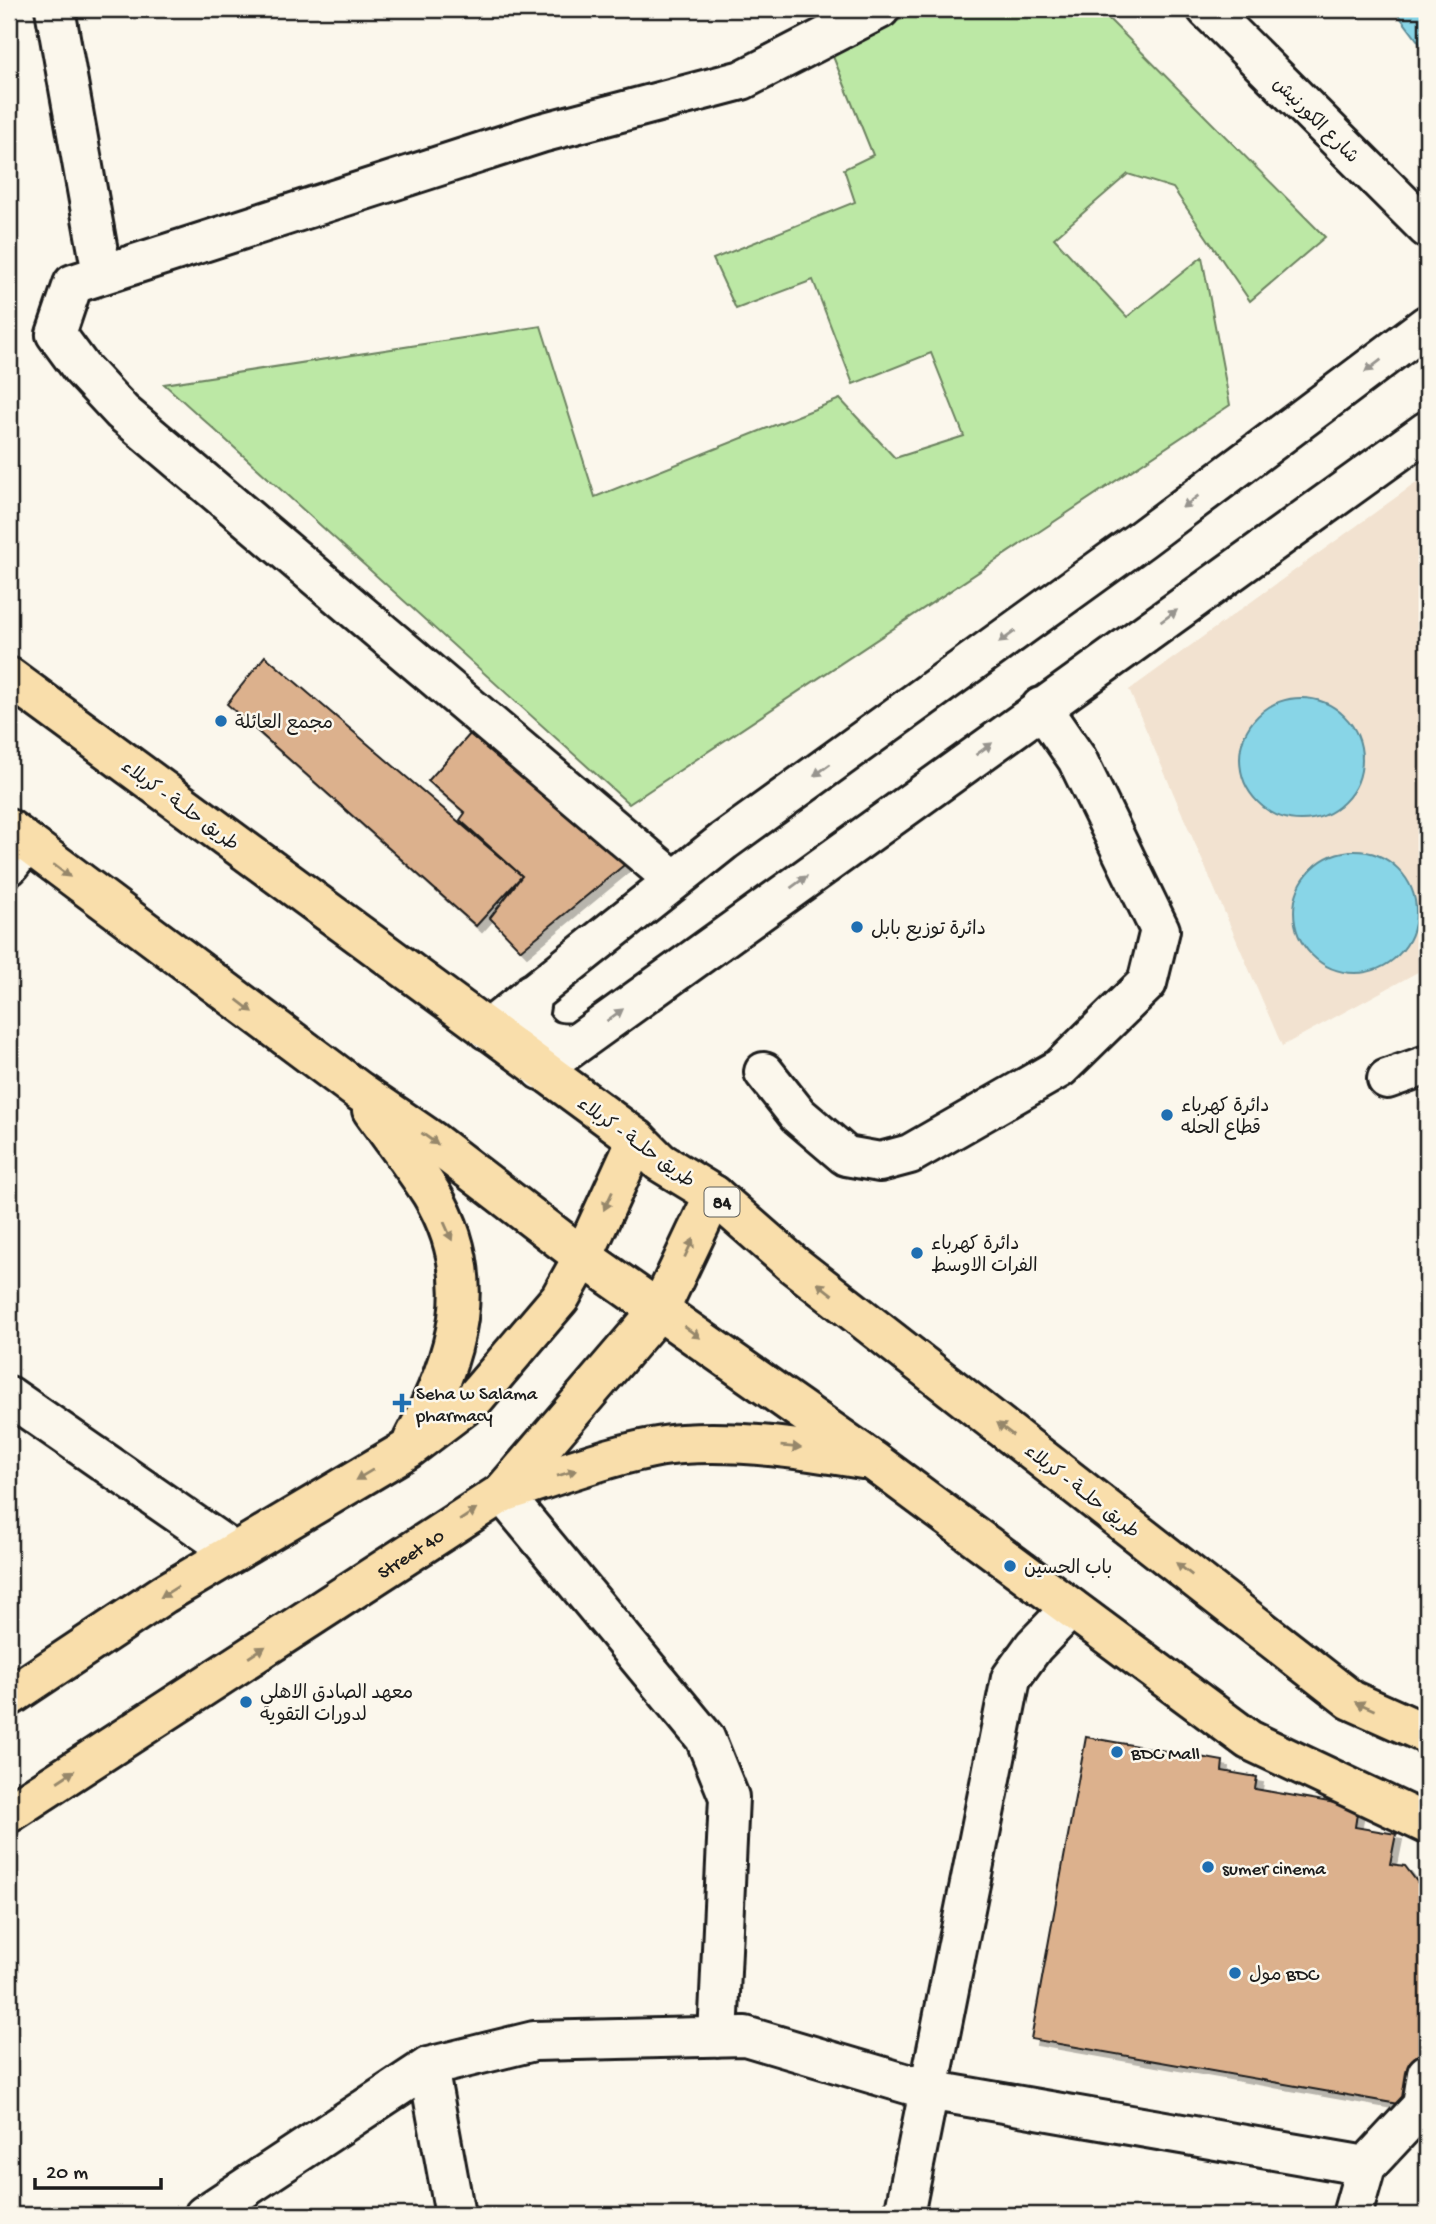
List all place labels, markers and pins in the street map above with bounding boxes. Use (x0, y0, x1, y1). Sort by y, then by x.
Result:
marker: مجمع العائلة (213, 713, 229, 729)
place label: مجمع العائلة (235, 713, 333, 736)
marker: دائرة توزيع بابل (849, 919, 865, 935)
place label: دائرة توزيع بابل (871, 919, 986, 942)
place label: دائرة كهرباء قطاع الحله (1181, 1096, 1269, 1141)
marker: دائرة كهرباء قطاع الحله (1159, 1107, 1175, 1123)
place label: دائرة كهرباء الفرات الاوسط (931, 1234, 1038, 1279)
marker: دائرة كهرباء الفرات الاوسط (909, 1245, 925, 1261)
place label: Seha w Salama pharmacy (415, 1384, 539, 1429)
marker: Seha w Salama pharmacy (394, 1395, 410, 1411)
marker: باب الحسين (1002, 1558, 1018, 1574)
place label: باب الحسين (1024, 1558, 1112, 1581)
place label: معهد الصادق الاهلي لدورات التقويه (260, 1683, 413, 1728)
marker: معهد الصادق الاهلي لدورات التقويه (238, 1694, 254, 1710)
marker: BDC Mall (1109, 1744, 1125, 1760)
place label: BDC Mall (1130, 1744, 1200, 1767)
marker: sumer cinema (1200, 1859, 1216, 1875)
place label: sumer cinema (1222, 1859, 1327, 1882)
marker: مول BDC (1227, 1965, 1243, 1981)
place label: مول BDC (1249, 1965, 1320, 1988)

